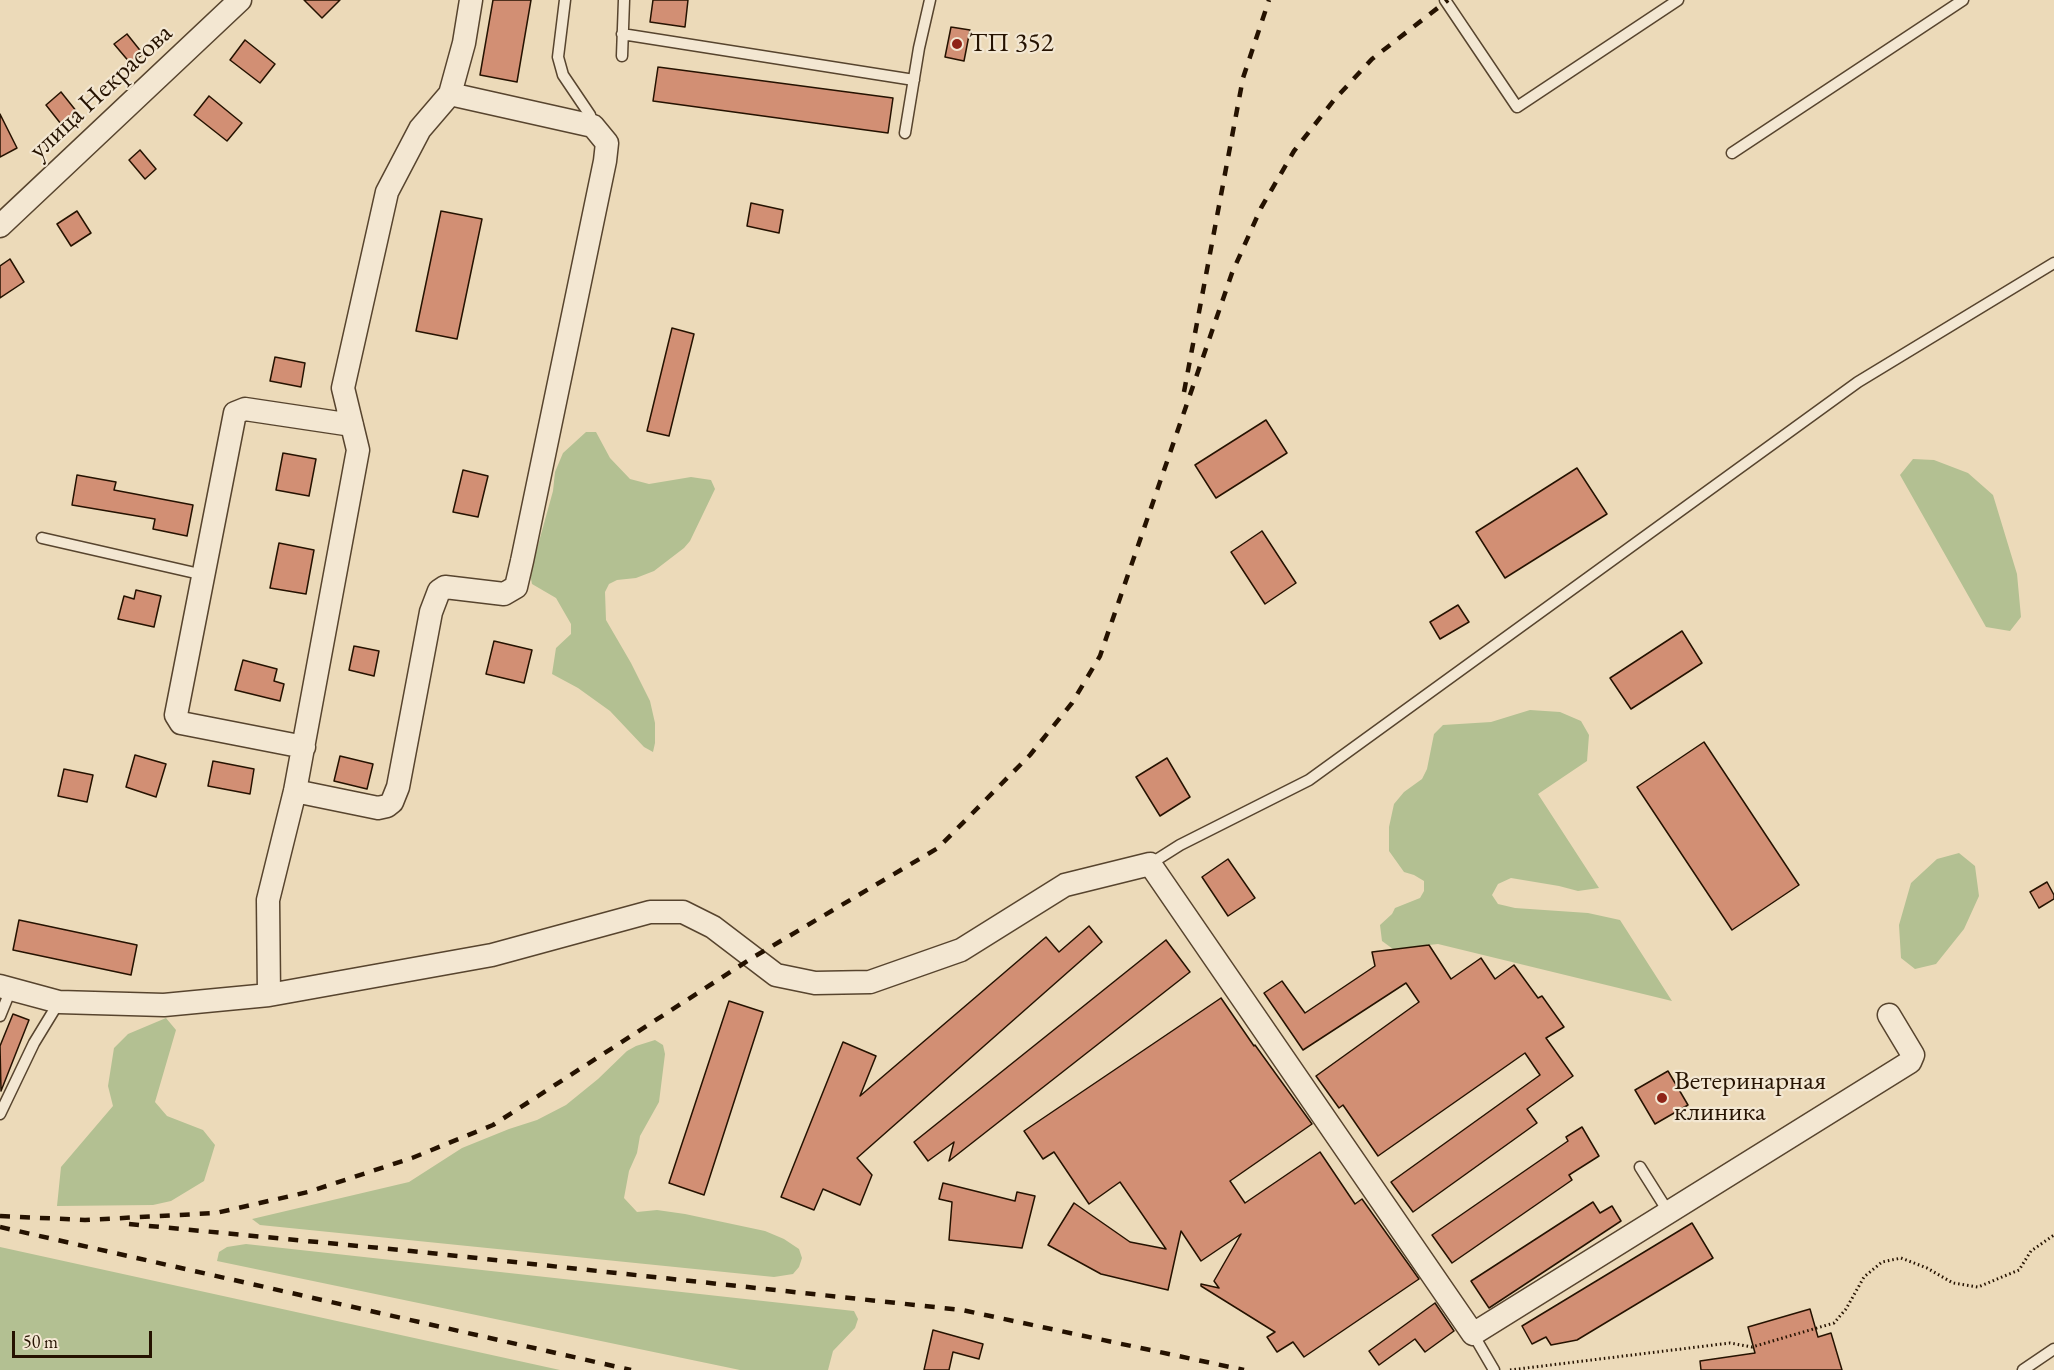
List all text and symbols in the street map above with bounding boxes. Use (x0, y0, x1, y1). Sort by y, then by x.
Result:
street label: улица Некрасова (23, 17, 179, 167)
place label: ТП 352 (969, 28, 1054, 60)
marker: ТП 352 (950, 37, 964, 51)
place label: Ветеринарная клиника (1674, 1066, 1826, 1129)
marker: Ветеринарная клиника (1655, 1091, 1669, 1105)
scale bar (15, 1319, 154, 1357)
text: 50 m (23, 1330, 58, 1353)

